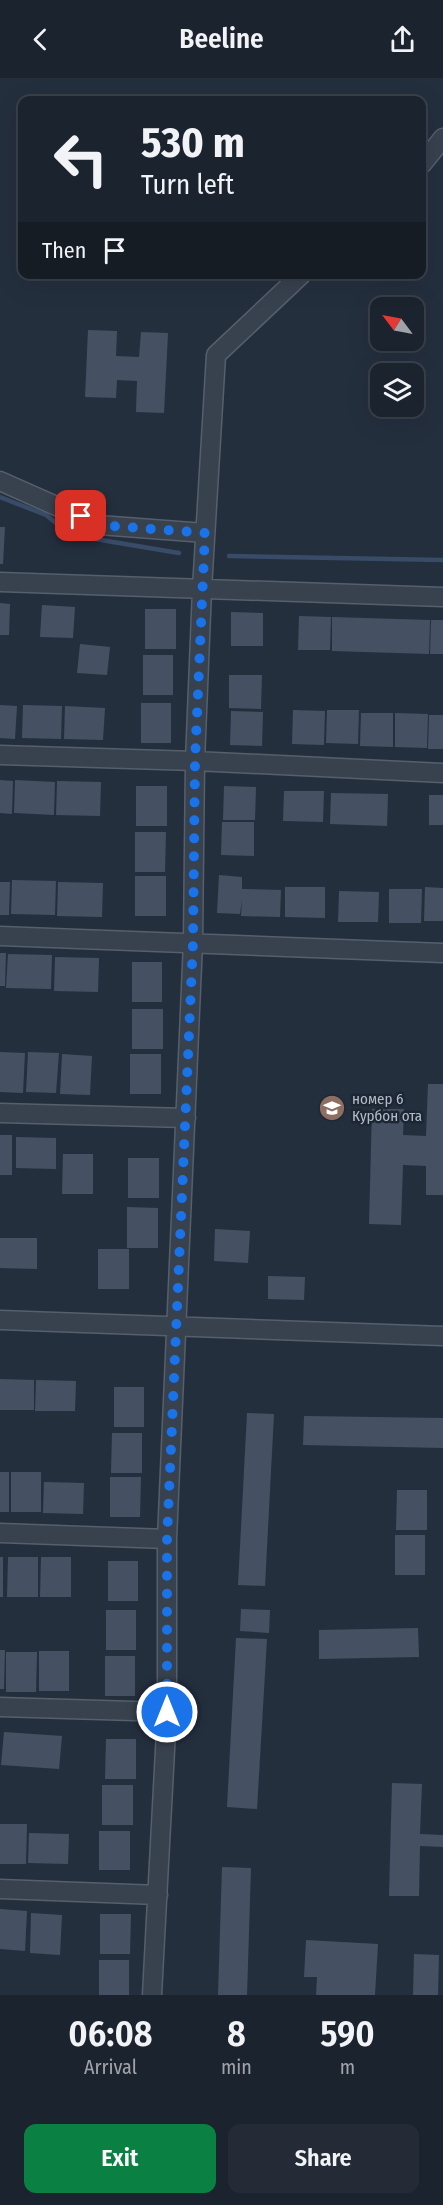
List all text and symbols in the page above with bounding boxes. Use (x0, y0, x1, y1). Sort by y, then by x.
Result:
icon: back (24, 23, 57, 56)
text: Beeline (179, 23, 264, 55)
icon: share (386, 23, 419, 56)
text: 530 m (141, 118, 245, 168)
icon: left (42, 120, 120, 198)
text: Turn left (141, 169, 234, 201)
icon: arrive (98, 234, 131, 267)
text: Then (42, 237, 86, 264)
north arrow (370, 297, 424, 351)
map controls (370, 297, 424, 417)
button: layers (370, 363, 424, 417)
pin (55, 490, 106, 541)
icon: arrive (64, 499, 97, 532)
place label: номер 6 Курбон ота (352, 1090, 422, 1125)
school or university icon: номер 6 Курбон ота (317, 1093, 347, 1123)
position arrow (135, 1680, 199, 1744)
text: 06:08 (68, 2012, 153, 2056)
text: 8 (227, 2012, 246, 2056)
text: 590 (320, 2012, 375, 2056)
text: Arrival (84, 2055, 137, 2079)
text: min (221, 2055, 252, 2079)
text: m (340, 2055, 355, 2079)
button: Exit (24, 2124, 216, 2193)
button: Share (228, 2124, 419, 2193)

